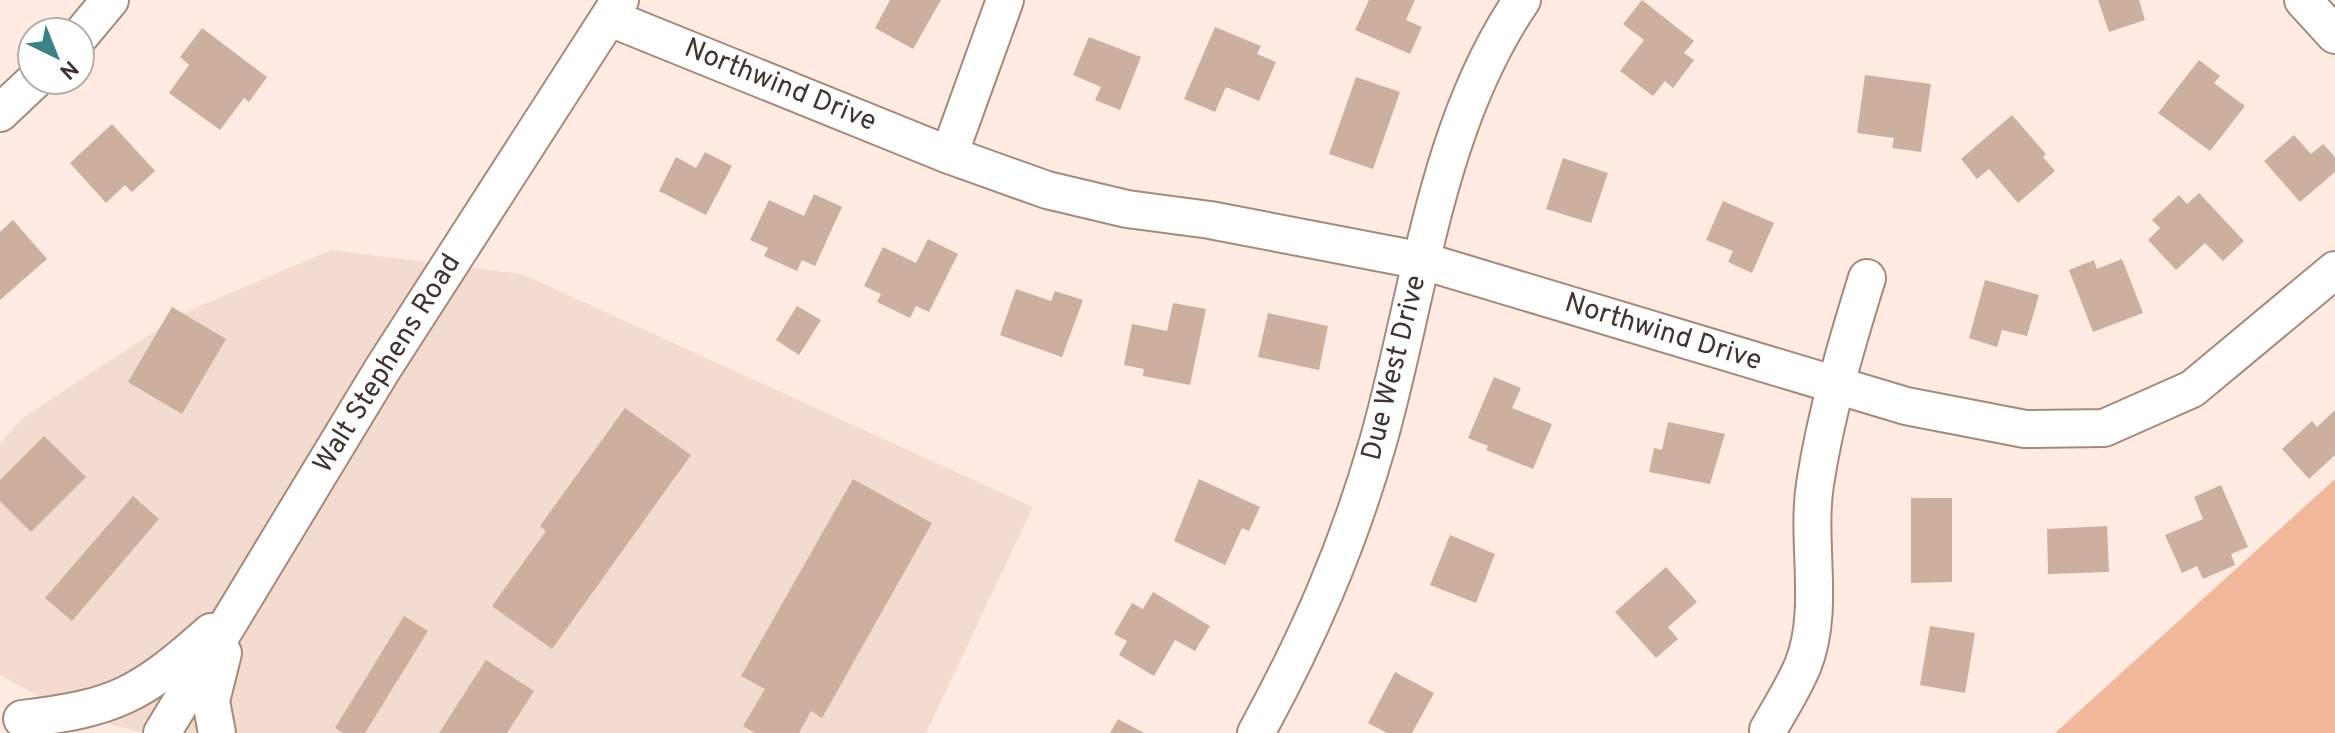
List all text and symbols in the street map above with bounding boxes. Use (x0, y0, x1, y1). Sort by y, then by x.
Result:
north arrow (16, 16, 96, 96)
street label: Northwind Drive (679, 31, 881, 141)
text: N (53, 54, 83, 84)
street label: Walt Stephens Road (306, 248, 470, 480)
street label: Due West Drive (1355, 272, 1435, 464)
street label: Northwind Drive (1560, 286, 1766, 380)

